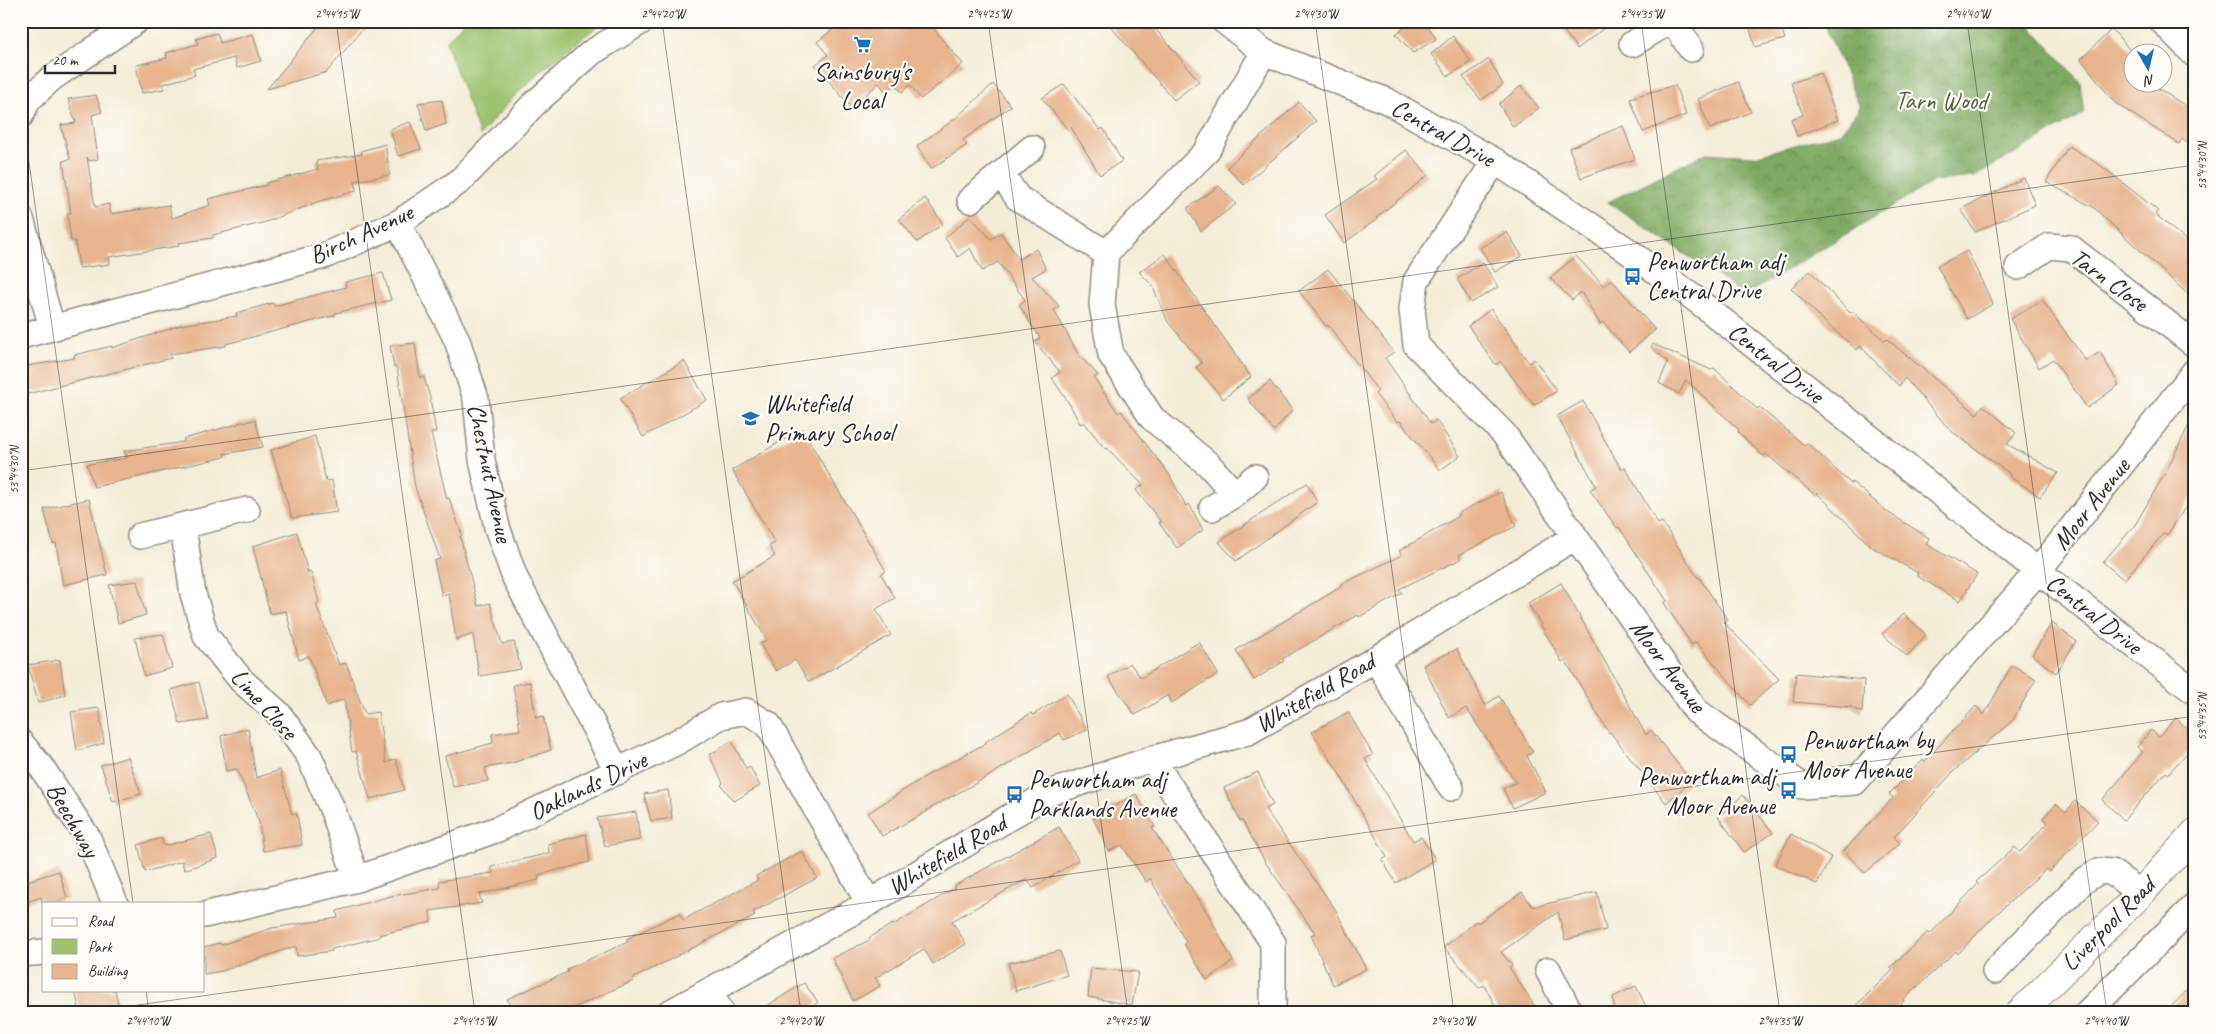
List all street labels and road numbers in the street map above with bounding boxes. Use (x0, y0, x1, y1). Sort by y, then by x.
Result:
street label: Central Drive (1386, 92, 1502, 175)
street label: Birch Avenue (304, 195, 420, 272)
street label: Tarn Close (2064, 241, 2156, 320)
street label: Central Drive (1722, 316, 1832, 412)
street label: Chestnut Avenue (460, 401, 521, 547)
street label: Moor Avenue (2045, 450, 2138, 557)
street label: Central Drive (2040, 567, 2150, 663)
street label: Moor Avenue (1623, 613, 1714, 720)
street label: Whitefield Road (1249, 644, 1384, 740)
street label: Lime Close (223, 662, 306, 748)
street label: Oaklands Drive (524, 743, 654, 828)
street label: Beechway (39, 777, 108, 865)
street label: Whitefield Road (882, 805, 1016, 903)
street label: Liverpool Road (2054, 867, 2165, 978)

